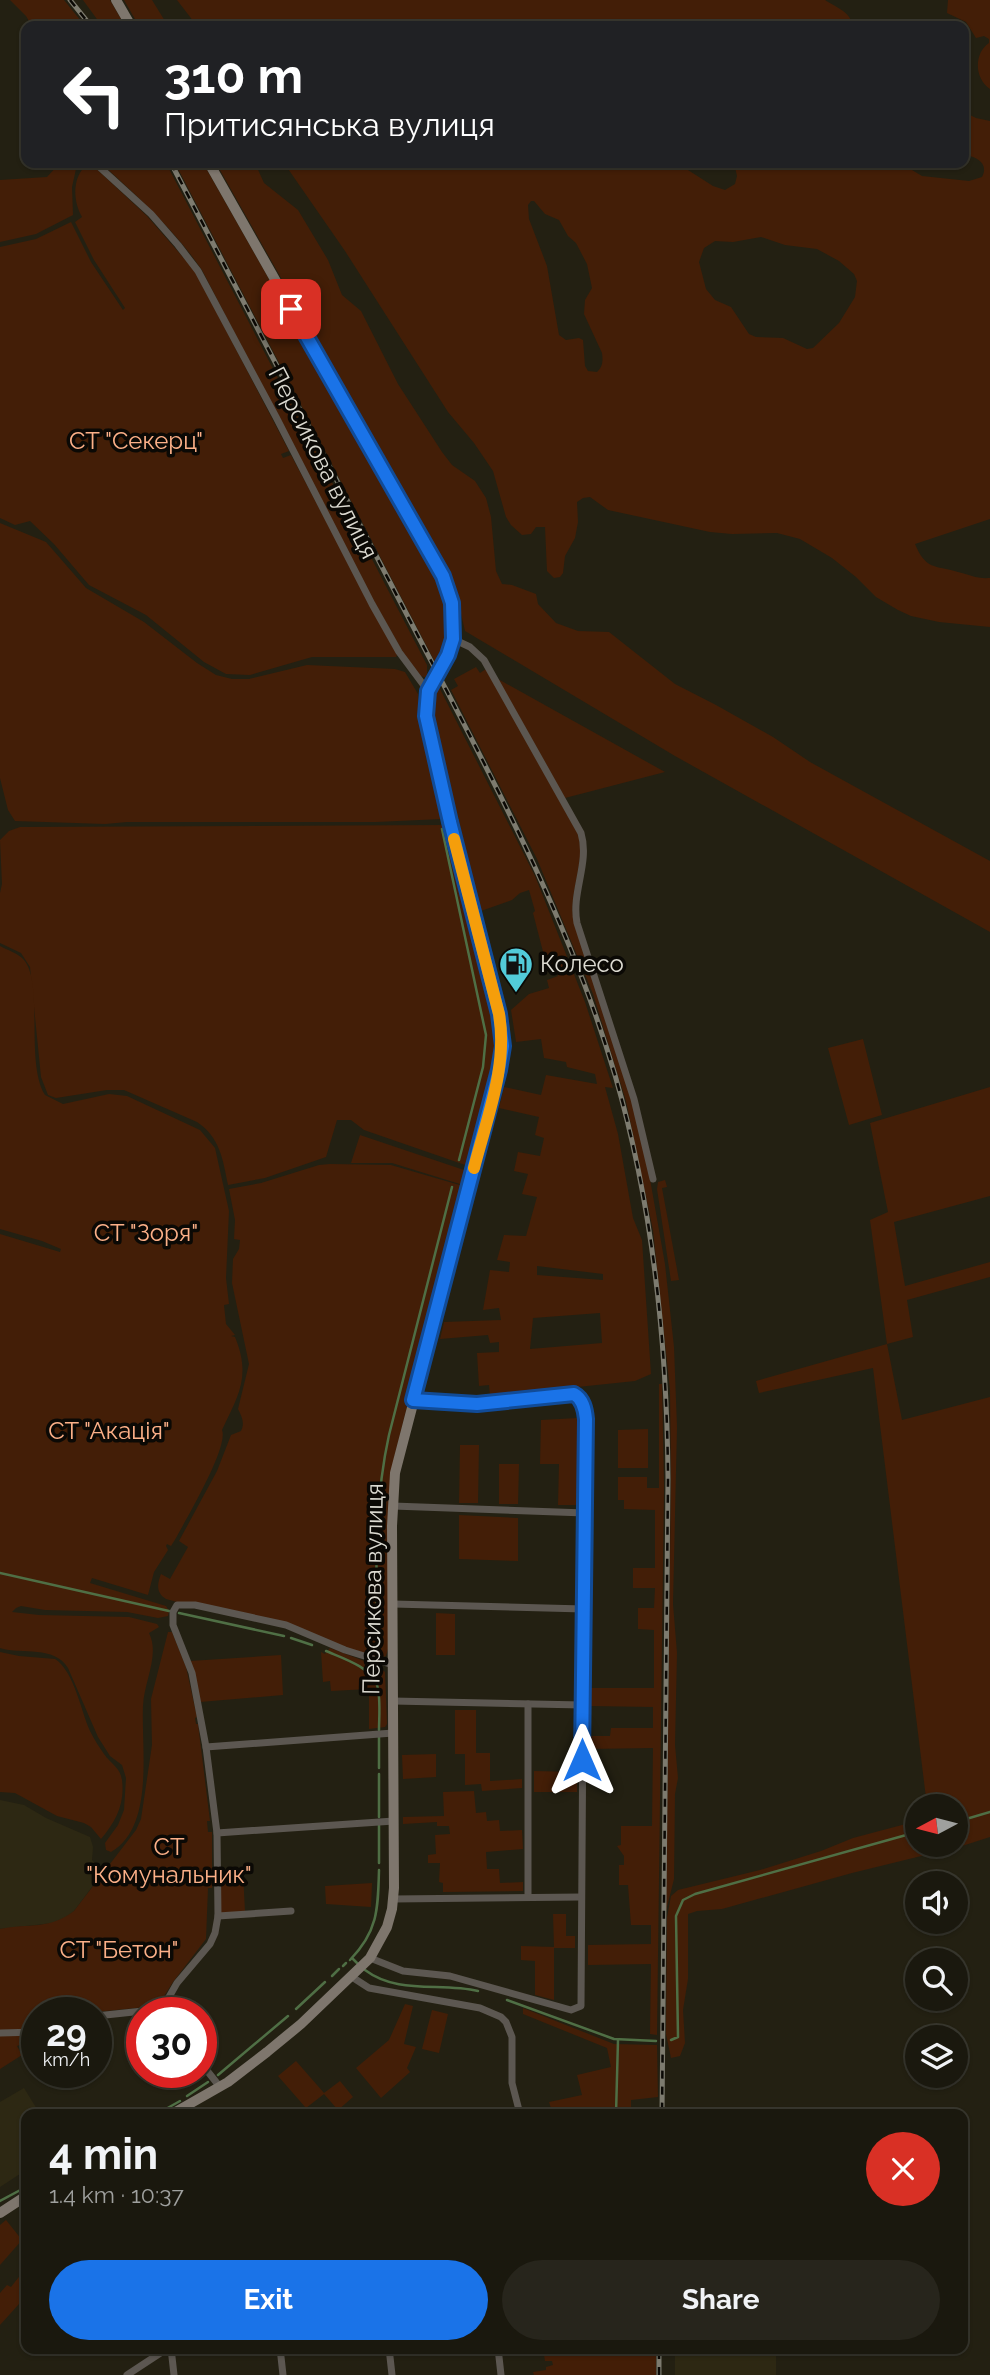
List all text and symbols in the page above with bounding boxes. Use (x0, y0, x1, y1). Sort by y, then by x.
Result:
text: 310 m (164, 47, 303, 104)
icon: left (49, 49, 140, 140)
text: Притисянська вулиця (164, 106, 495, 143)
pin (261, 279, 321, 339)
icon: arrive (272, 290, 310, 328)
street label: Персикова вулиця (262, 362, 384, 564)
park label: СТ "Секерц" (69, 426, 203, 455)
fuel station icon: Колесо (497, 945, 535, 994)
place label: Колесо (540, 949, 624, 978)
park label: СТ "Зоря" (94, 1218, 198, 1247)
park label: СТ "Акація" (48, 1416, 170, 1445)
street label: Персикова вулиця (356, 1483, 389, 1695)
position arrow (545, 1723, 619, 1797)
north arrow (905, 1794, 968, 1857)
map controls (905, 1794, 968, 2088)
park label: СТ "Комунальник" (86, 1832, 252, 1889)
button: sound (905, 1871, 968, 1934)
park label: СТ "Бетон" (59, 1935, 179, 1964)
button: search (905, 1948, 968, 2011)
speed limit sign: 30 (126, 1997, 217, 2088)
text: 29 (46, 2013, 87, 2054)
button: layers (905, 2025, 968, 2088)
text: km/h (43, 2049, 90, 2070)
text: 4 min (49, 2130, 158, 2179)
button: close (866, 2132, 940, 2206)
text: 1.4 km · 10:37 (49, 2181, 184, 2208)
button: Exit (49, 2260, 488, 2340)
button: Share (502, 2260, 940, 2340)

